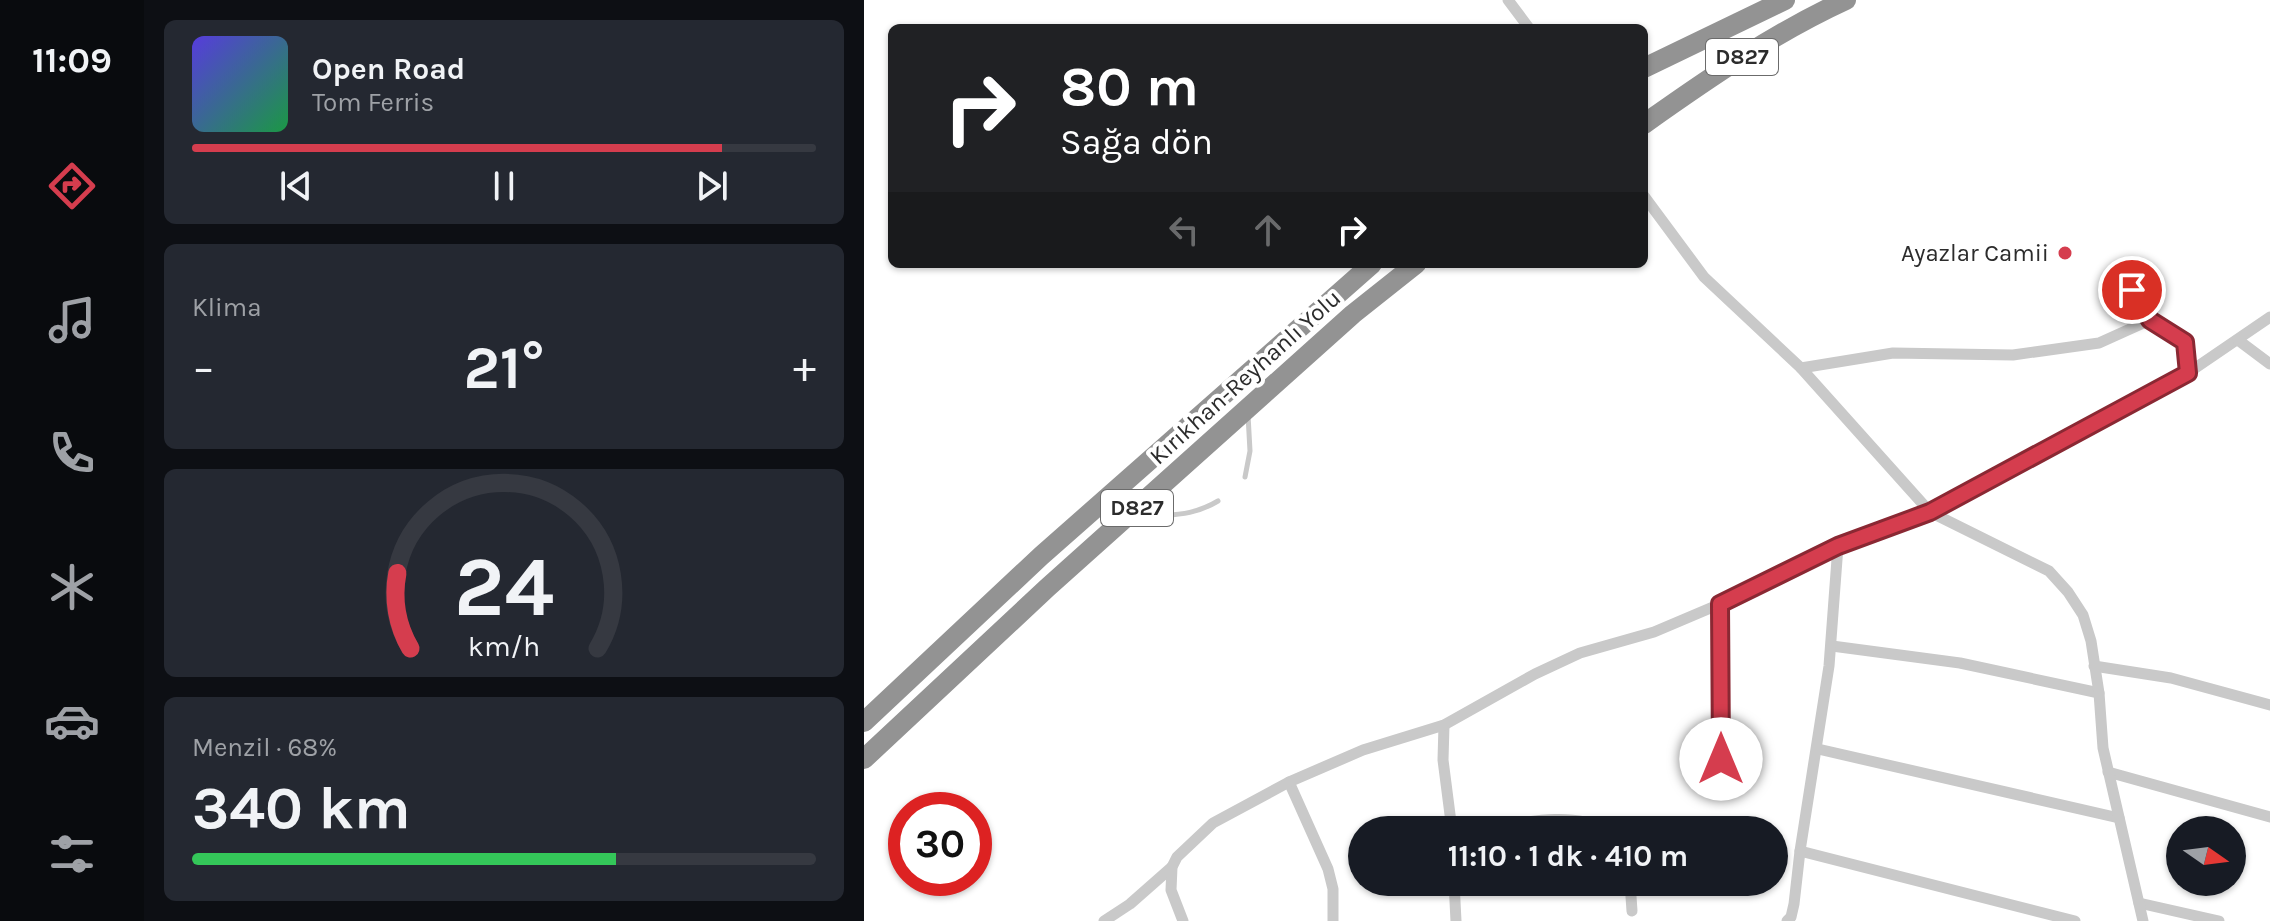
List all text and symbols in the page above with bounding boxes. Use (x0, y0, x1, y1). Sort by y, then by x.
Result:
text: 11:09 (32, 39, 112, 81)
road number: D827 (1706, 39, 1778, 75)
text: Open Road (312, 51, 465, 87)
text: 80 m (1060, 54, 1199, 119)
icon: right (928, 56, 1032, 160)
text: Tom Ferris (312, 87, 434, 118)
text: Sağa dön (1060, 121, 1213, 163)
icon: directions (44, 158, 100, 214)
icon: previous (274, 164, 318, 208)
icon: pause (482, 164, 526, 208)
icon: next (690, 164, 734, 208)
icon: left (1162, 208, 1206, 252)
icon: ahead (1246, 208, 1290, 252)
icon: right (1330, 208, 1374, 252)
place label: Ayazlar Camii (1901, 239, 2049, 267)
marker: Ayazlar Camii (2056, 244, 2074, 262)
pin (2098, 256, 2166, 324)
icon: arrive (2110, 268, 2154, 312)
street label: Kırıkhan-Reyhanlı Yolu (1144, 284, 1346, 470)
icon: music (44, 292, 100, 348)
text: Klima (192, 292, 261, 323)
text: 21° (464, 333, 545, 403)
text: − (192, 342, 215, 393)
text: + (793, 342, 816, 393)
icon: phone (44, 425, 100, 481)
road number: D827 (1101, 490, 1173, 526)
text: 24 (454, 538, 554, 635)
icon: climate (44, 559, 100, 615)
text: km/h (468, 630, 540, 663)
icon: car (44, 693, 100, 749)
position arrow (1679, 717, 1763, 801)
text: Menzil · 68% (192, 732, 337, 763)
text: 340 km (192, 773, 411, 843)
speed limit sign: 30 (888, 792, 992, 896)
north arrow (2166, 816, 2246, 896)
map controls (2166, 816, 2246, 896)
icon: filters (44, 826, 100, 882)
text: 11:10 · 1 dk · 410 m (1448, 838, 1688, 874)

